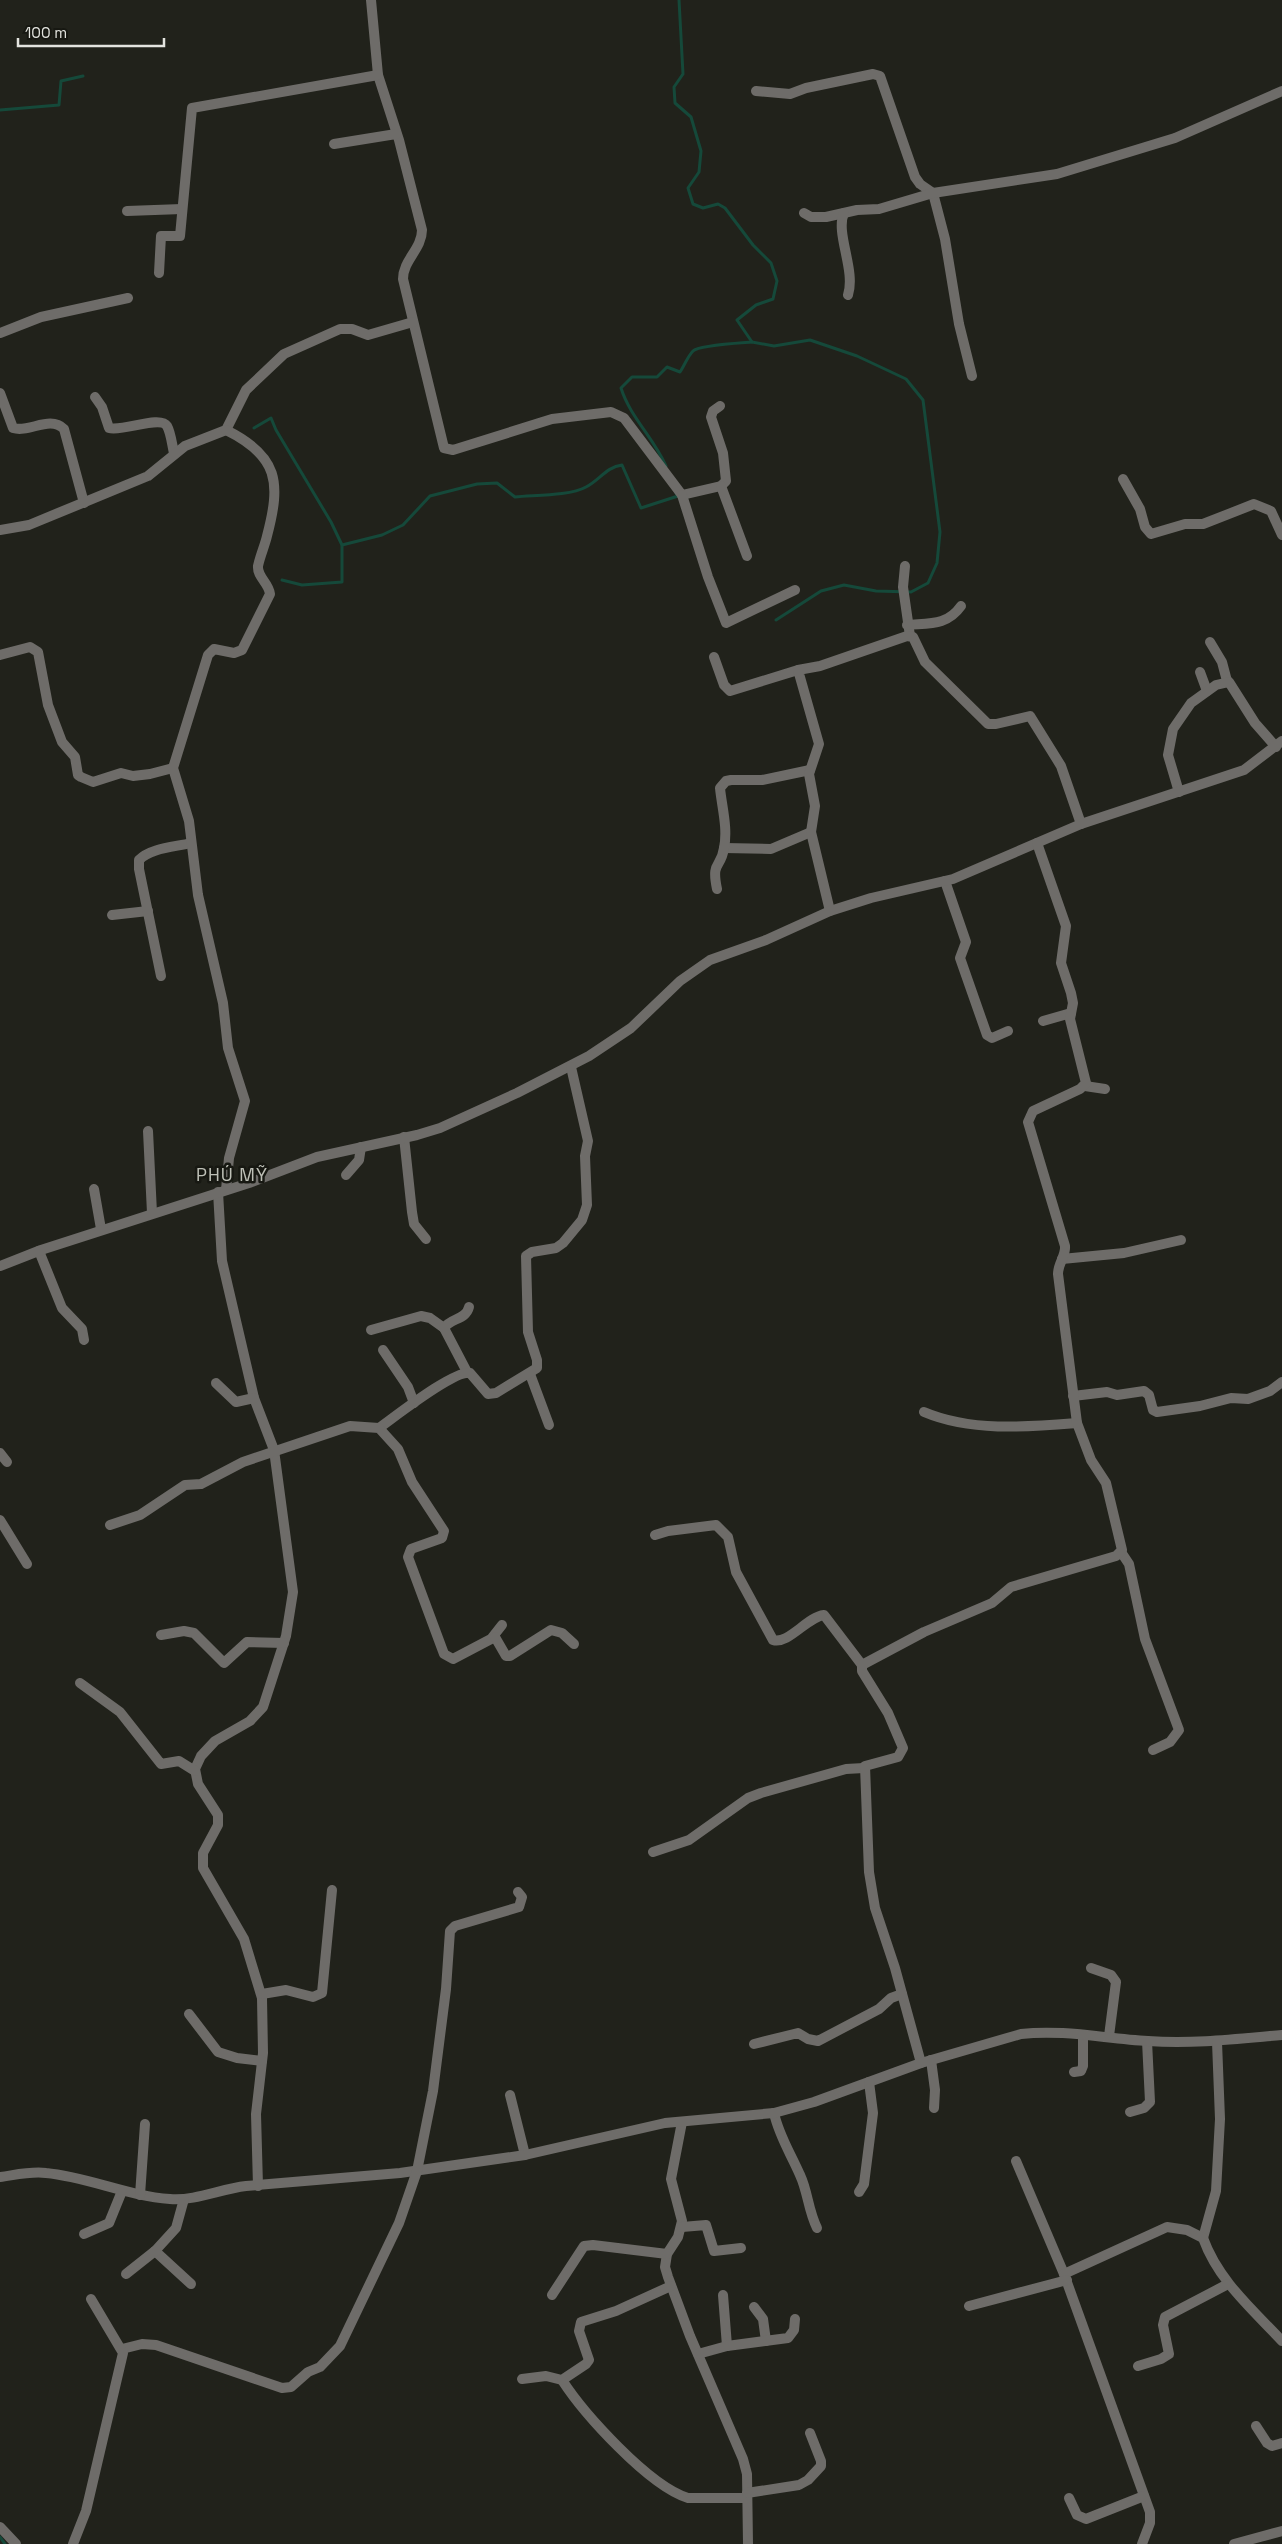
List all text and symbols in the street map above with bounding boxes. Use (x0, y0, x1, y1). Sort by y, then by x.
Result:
scale bar (18, 15, 164, 47)
text: 100 m (25, 23, 67, 42)
district label: PHÚ MỸ (196, 1163, 268, 1186)

